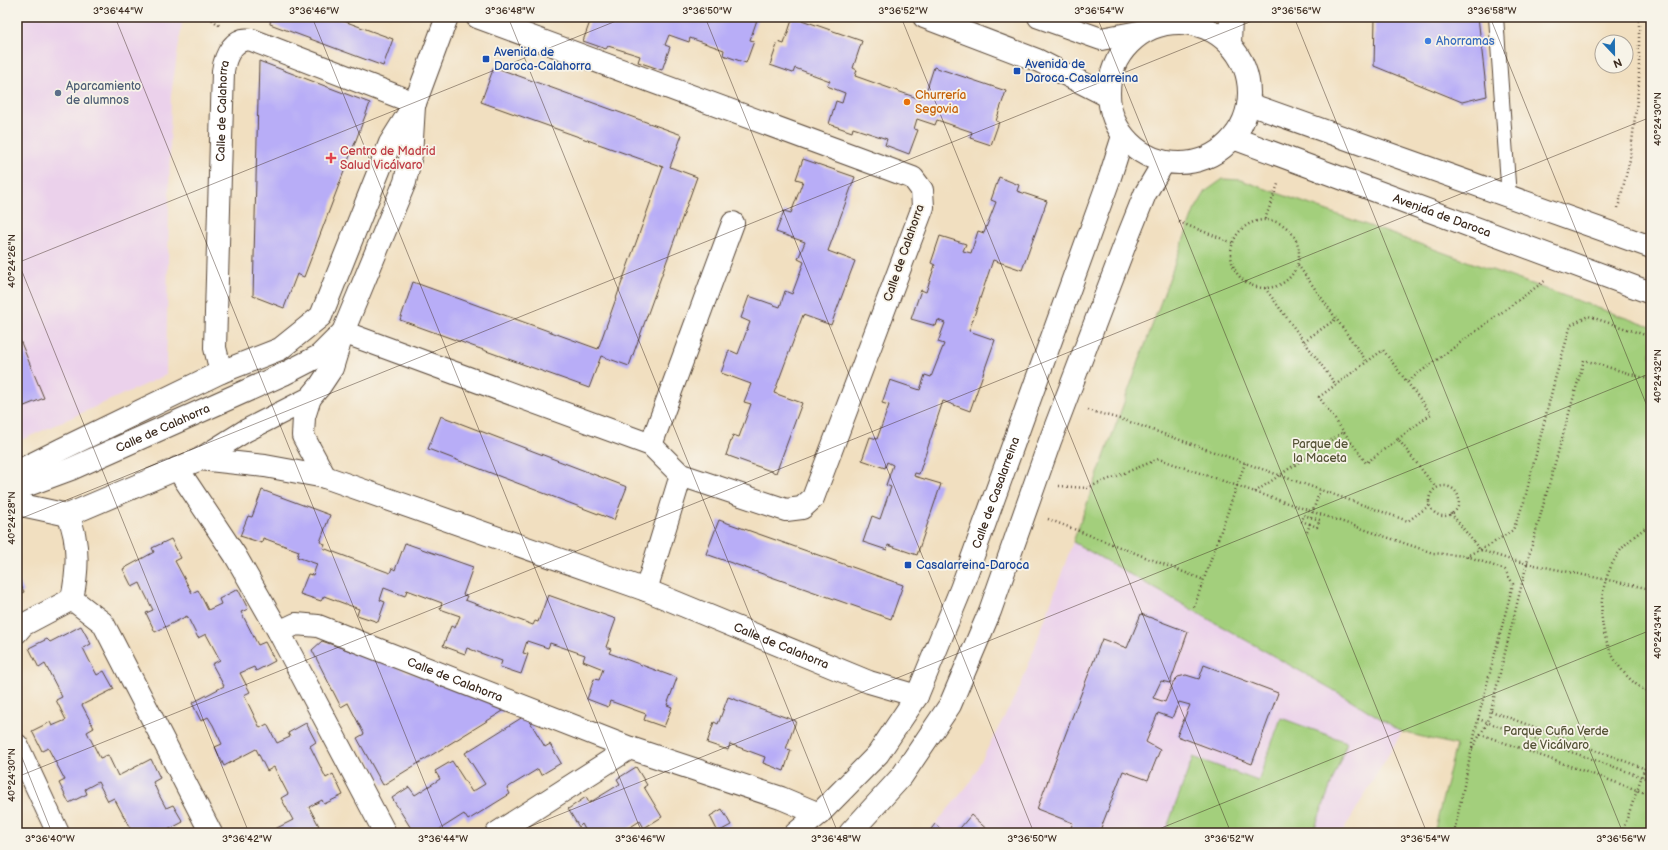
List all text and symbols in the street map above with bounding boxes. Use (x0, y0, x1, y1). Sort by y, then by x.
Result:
text: 3°36'44"W (93, 5, 143, 17)
text: 3°36'46"W (289, 5, 339, 17)
text: 3°36'48"W (485, 5, 535, 17)
text: 3°36'50"W (682, 5, 732, 17)
text: 3°36'52"W (878, 5, 928, 17)
text: 3°36'54"W (1074, 5, 1124, 17)
text: 3°36'56"W (1271, 5, 1321, 17)
text: 3°36'58"W (1467, 5, 1517, 17)
place label: Ahorramas (1436, 34, 1495, 49)
north arrow (1594, 34, 1634, 74)
marker: Ahorramas (1423, 36, 1433, 46)
place label: Avenida de Daroca-Calahorra (494, 45, 591, 74)
marker: Avenida de Daroca-Calahorra (481, 54, 491, 64)
text: N (1611, 55, 1624, 70)
place label: Avenida de Daroca-Casalarreina (1025, 57, 1138, 86)
street label: Calle de Calahorra (213, 58, 233, 162)
marker: Avenida de Daroca-Casalarreina (1012, 66, 1022, 76)
place label: Aparcamiento de alumnos (66, 79, 141, 108)
marker: Aparcamiento de alumnos (53, 88, 63, 98)
place label: Churrería Segovia (915, 88, 967, 117)
text: 40°24'30"N (1652, 92, 1664, 146)
marker: Churrería Segovia (902, 97, 912, 107)
place label: Centro de Madrid Salud Vicálvaro (340, 144, 436, 173)
marker: Centro de Madrid Salud Vicálvaro (325, 152, 337, 164)
street label: Avenida de Daroca (1391, 191, 1493, 241)
street label: Calle de Calahorra (880, 202, 928, 303)
text: 40°24'26"N (6, 234, 18, 288)
text: 40°24'32"N (1652, 349, 1664, 403)
street label: Calle de Calahorra (113, 400, 212, 456)
street label: Calle de Casalarreina (969, 435, 1023, 551)
park label: Parque de la Maceta (1292, 437, 1348, 466)
text: 40°24'28"N (6, 491, 18, 545)
place label: Casalarreina-Daroca (916, 558, 1029, 573)
marker: Casalarreina-Daroca (903, 560, 913, 570)
text: 40°24'34"N (1652, 605, 1664, 659)
street label: Calle de Calahorra (731, 619, 831, 672)
street label: Calle de Calahorra (405, 654, 505, 705)
park label: Parque Cuña Verde de Vicálvaro (1503, 724, 1609, 753)
text: 40°24'30"N (6, 748, 18, 802)
text: 3°36'40"W (25, 833, 75, 845)
text: 3°36'42"W (222, 833, 272, 845)
text: 3°36'44"W (418, 833, 468, 845)
text: 3°36'46"W (615, 833, 665, 845)
text: 3°36'48"W (811, 833, 861, 845)
text: 3°36'50"W (1007, 833, 1057, 845)
text: 3°36'52"W (1204, 833, 1254, 845)
text: 3°36'54"W (1400, 833, 1450, 845)
text: 3°36'56"W (1596, 833, 1646, 845)

